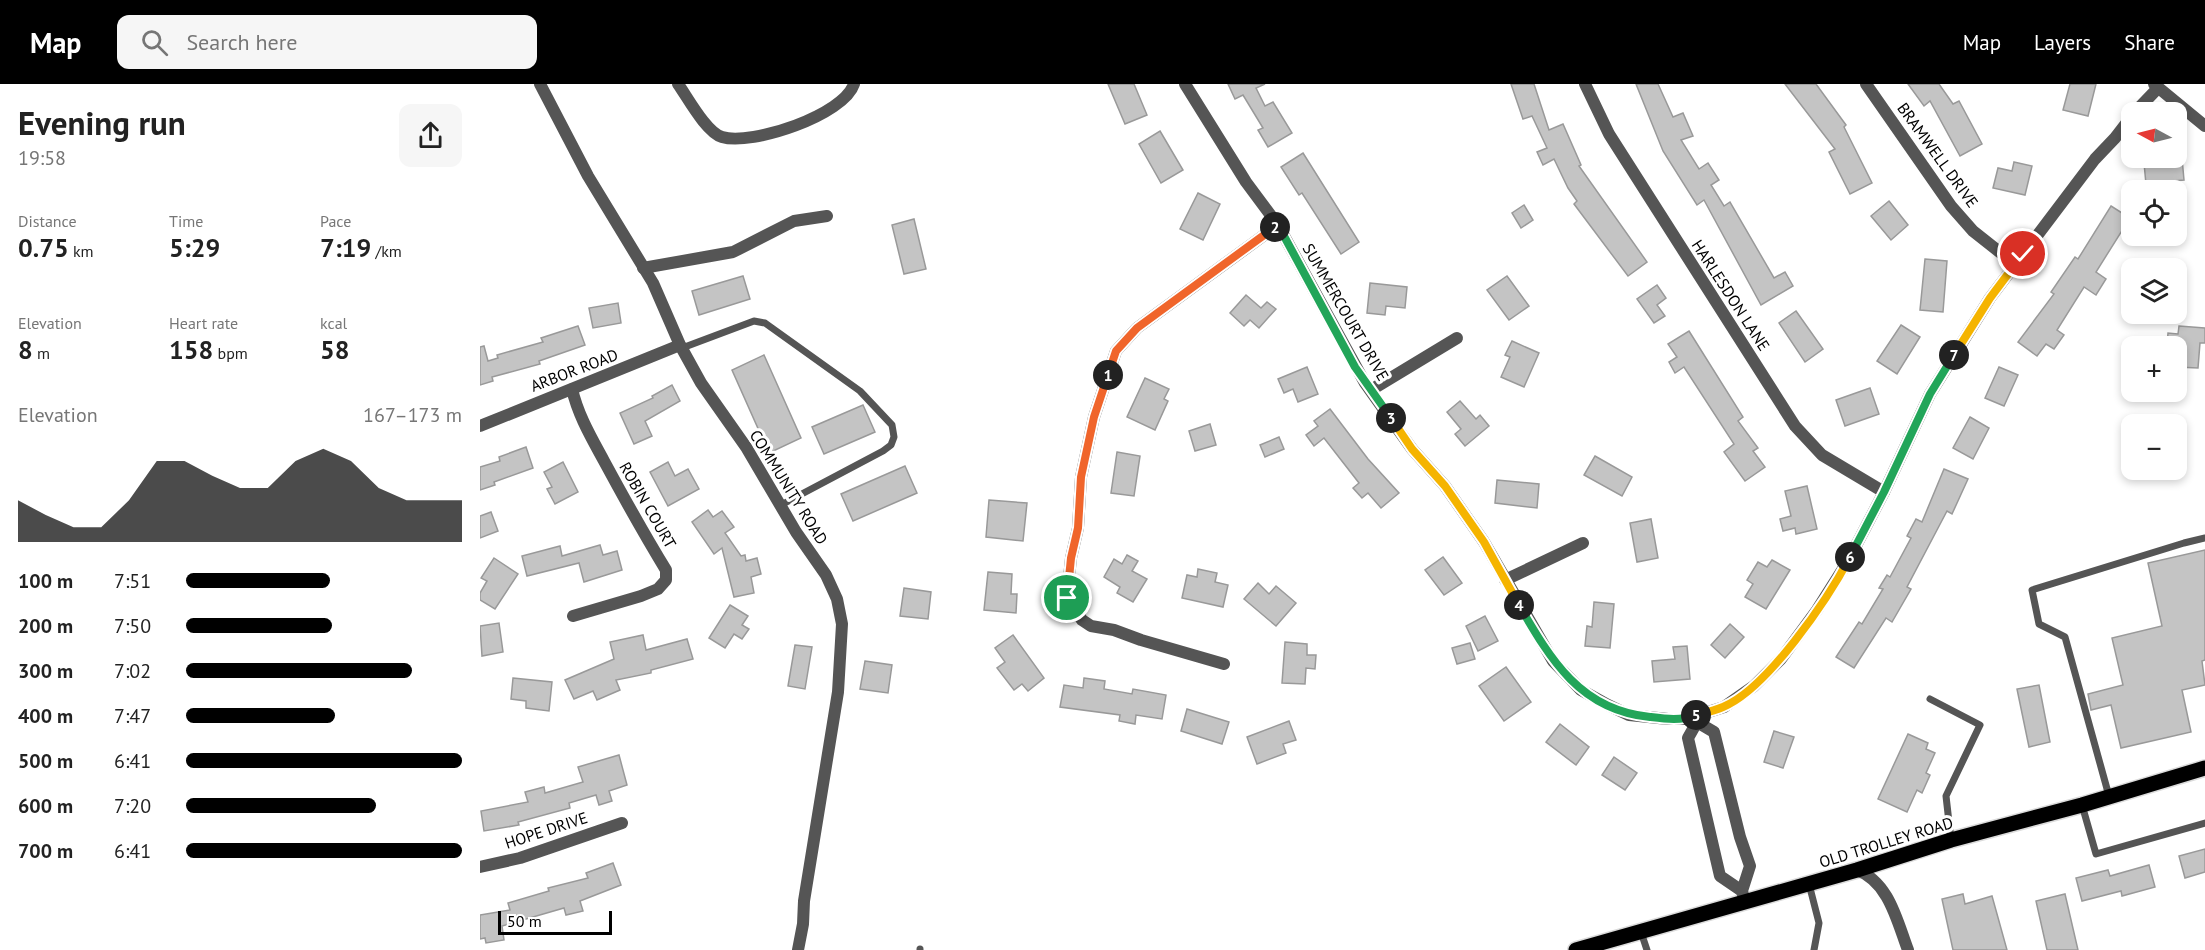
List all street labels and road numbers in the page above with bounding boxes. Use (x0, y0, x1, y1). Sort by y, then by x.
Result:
street label: BRAMWELL DRIVE (1893, 99, 1983, 211)
street label: HARLESDON LANE (1688, 236, 1774, 354)
street label: SUMMERCOURT DRIVE (1299, 240, 1393, 384)
street label: ARBOR ROAD (527, 344, 621, 396)
street label: COMMUNITY ROAD (746, 426, 832, 548)
street label: ROBIN COURT (615, 458, 681, 552)
street label: HOPE DRIVE (502, 807, 590, 853)
street label: OLD TROLLEY ROAD (1817, 812, 1955, 872)

